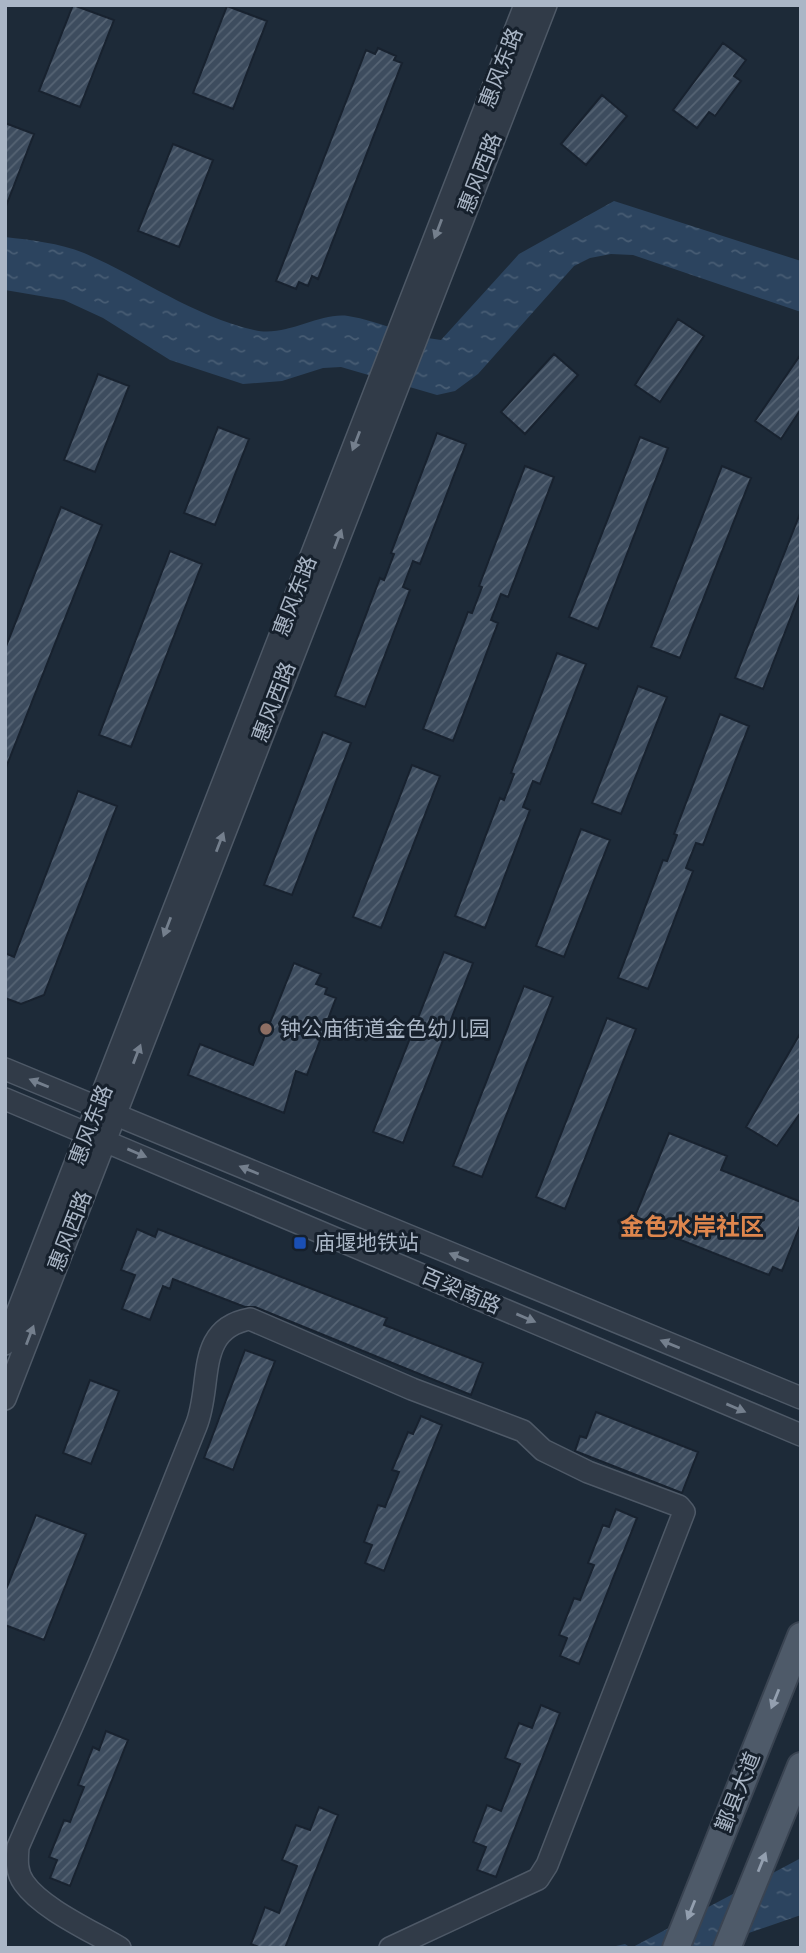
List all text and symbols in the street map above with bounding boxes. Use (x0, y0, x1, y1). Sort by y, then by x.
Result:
street label: 惠风东路 (473, 24, 527, 112)
street label: 惠风西路 (452, 129, 506, 217)
one-way arrow (432, 218, 443, 239)
one-way arrow (350, 430, 361, 451)
one-way arrow (332, 528, 343, 549)
street label: 惠风东路 (267, 552, 321, 640)
street label: 惠风西路 (246, 658, 300, 746)
one-way arrow (214, 832, 225, 853)
one-way arrow (162, 917, 173, 938)
place label: 钟公庙街道金色幼儿园 (280, 1015, 490, 1041)
marker: 钟公庙街道金色幼儿园 (258, 1021, 274, 1037)
one-way arrow (131, 1044, 142, 1065)
one-way arrow (28, 1078, 49, 1089)
street label: 惠风东路 (63, 1081, 117, 1169)
one-way arrow (126, 1147, 147, 1158)
one-way arrow (238, 1165, 259, 1176)
street label: 惠风西路 (42, 1187, 96, 1275)
district label: 金色水岸社区 (620, 1211, 764, 1240)
place label: 庙堰地铁站 (314, 1229, 419, 1255)
marker: 庙堰地铁站 (292, 1235, 308, 1251)
one-way arrow (449, 1251, 470, 1262)
street label: 百梁南路 (418, 1262, 505, 1318)
one-way arrow (516, 1313, 537, 1324)
one-way arrow (24, 1325, 35, 1346)
one-way arrow (659, 1338, 680, 1349)
one-way arrow (725, 1402, 746, 1413)
one-way arrow (770, 1689, 781, 1710)
street label: 鄞县大道 (709, 1748, 765, 1835)
one-way arrow (757, 1851, 768, 1872)
one-way arrow (685, 1900, 696, 1921)

